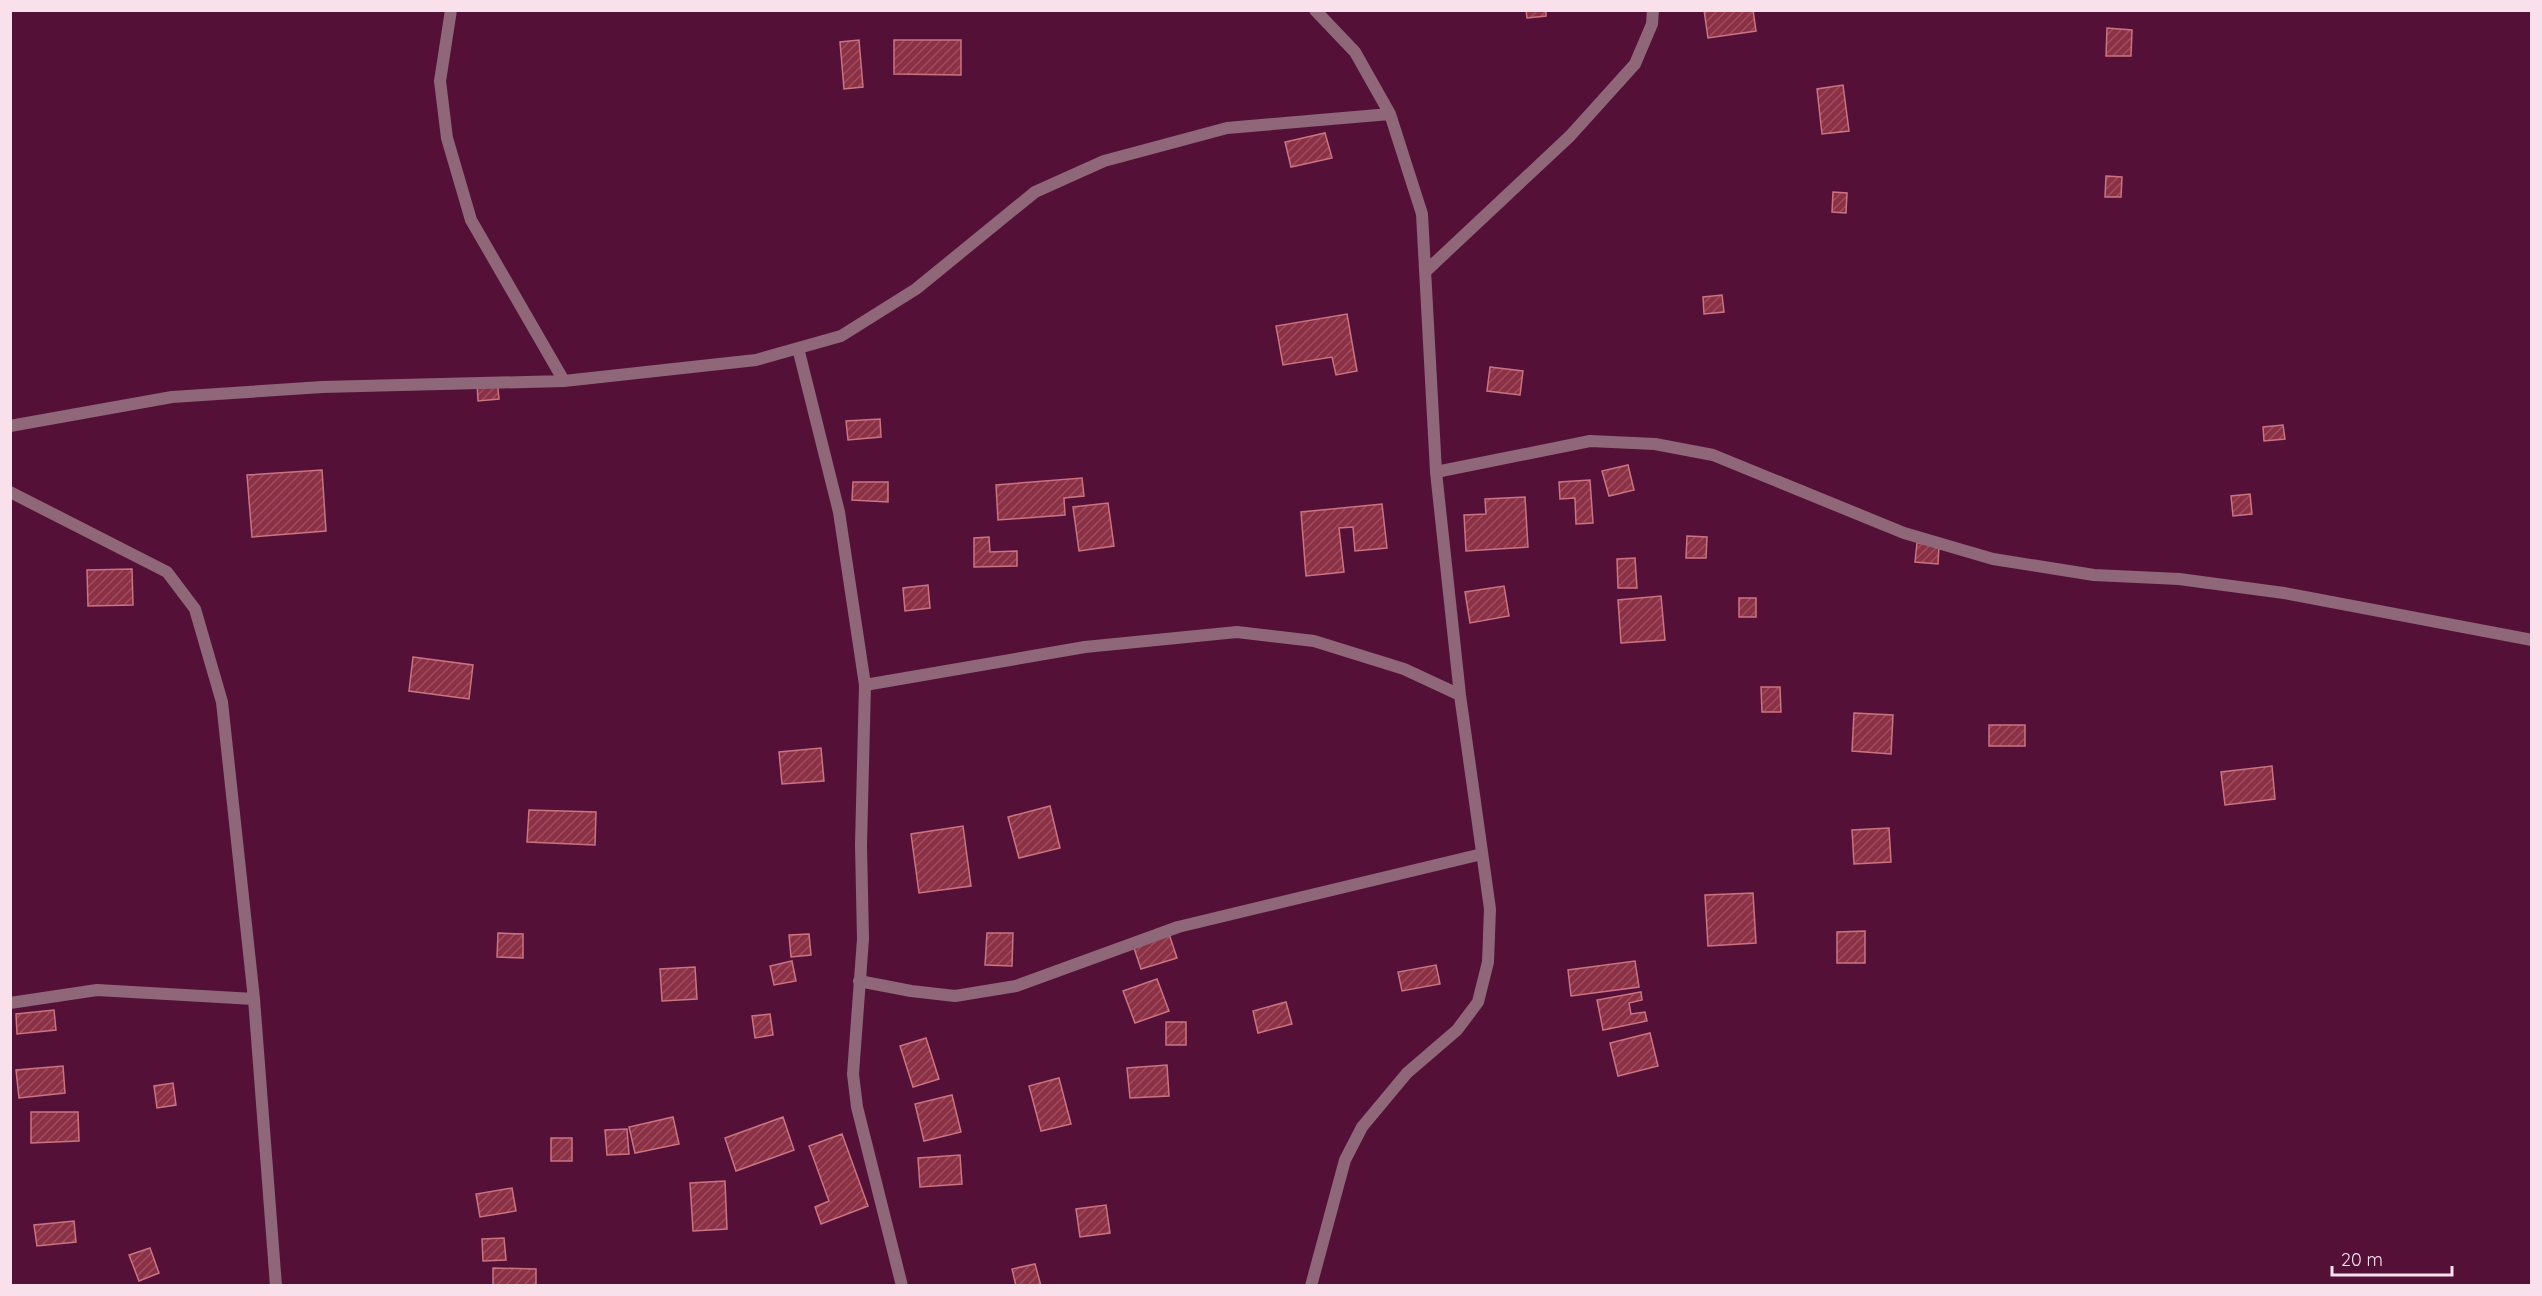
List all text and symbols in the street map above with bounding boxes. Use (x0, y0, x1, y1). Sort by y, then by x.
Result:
scale bar (2332, 1239, 2452, 1277)
text: 20 m (2341, 1248, 2383, 1271)

